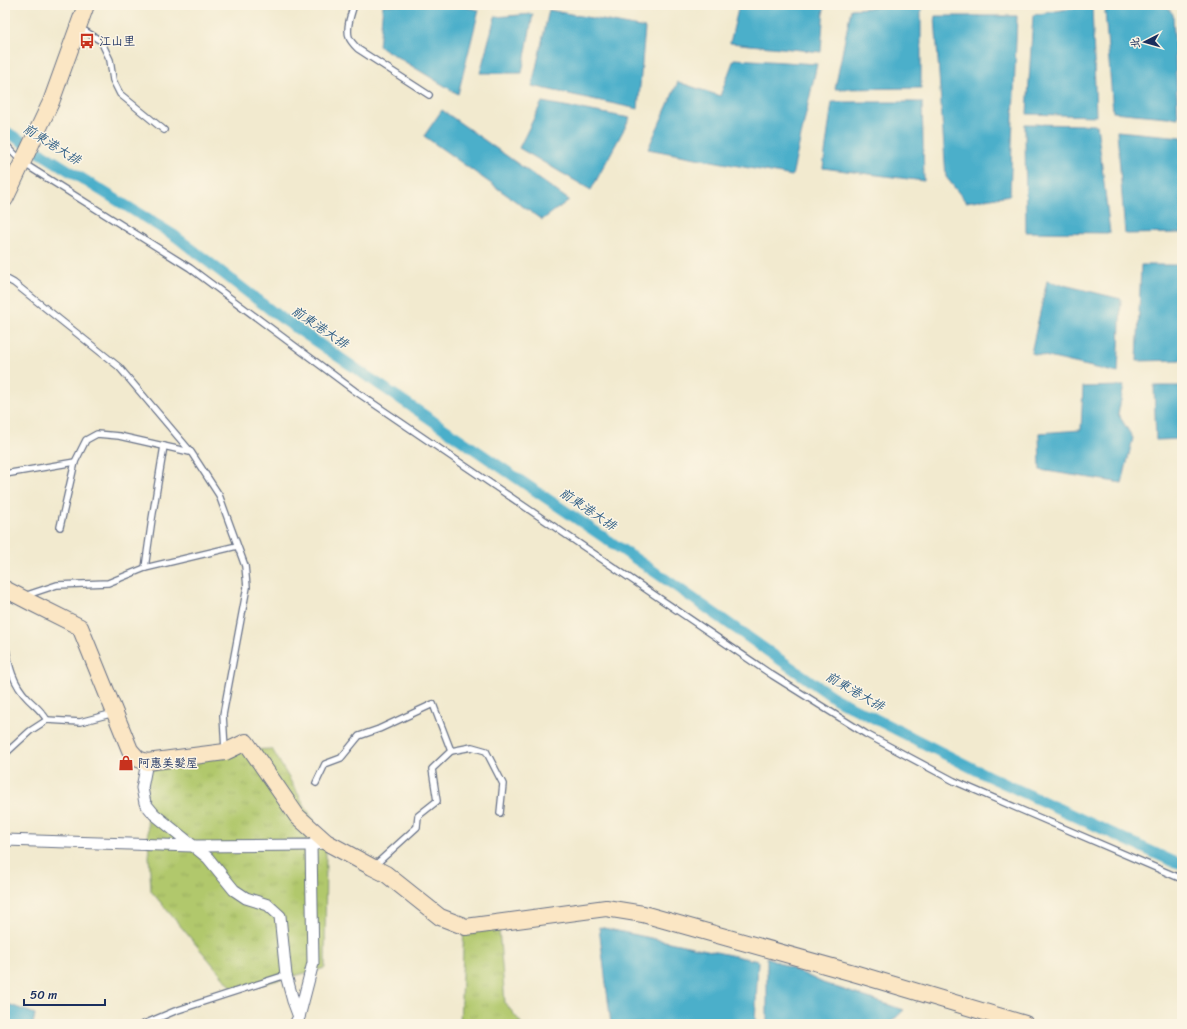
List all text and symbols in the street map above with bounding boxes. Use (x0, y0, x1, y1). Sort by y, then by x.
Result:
north arrow (1125, 22, 1165, 62)
place label: 江山里 (99, 30, 135, 52)
bus stop icon: 江山里 (78, 32, 96, 50)
text: 北 (1126, 37, 1146, 49)
water label: 前東港大排 (18, 117, 86, 172)
water label: 前東港大排 (287, 299, 354, 355)
water label: 前東港大排 (555, 481, 622, 537)
water label: 前東港大排 (821, 665, 890, 718)
place label: 阿惠美髮屋 (138, 752, 198, 774)
shop icon: 阿惠美髮屋 (117, 754, 135, 772)
scale bar (24, 981, 105, 1007)
text: 50 m (30, 984, 57, 1006)

